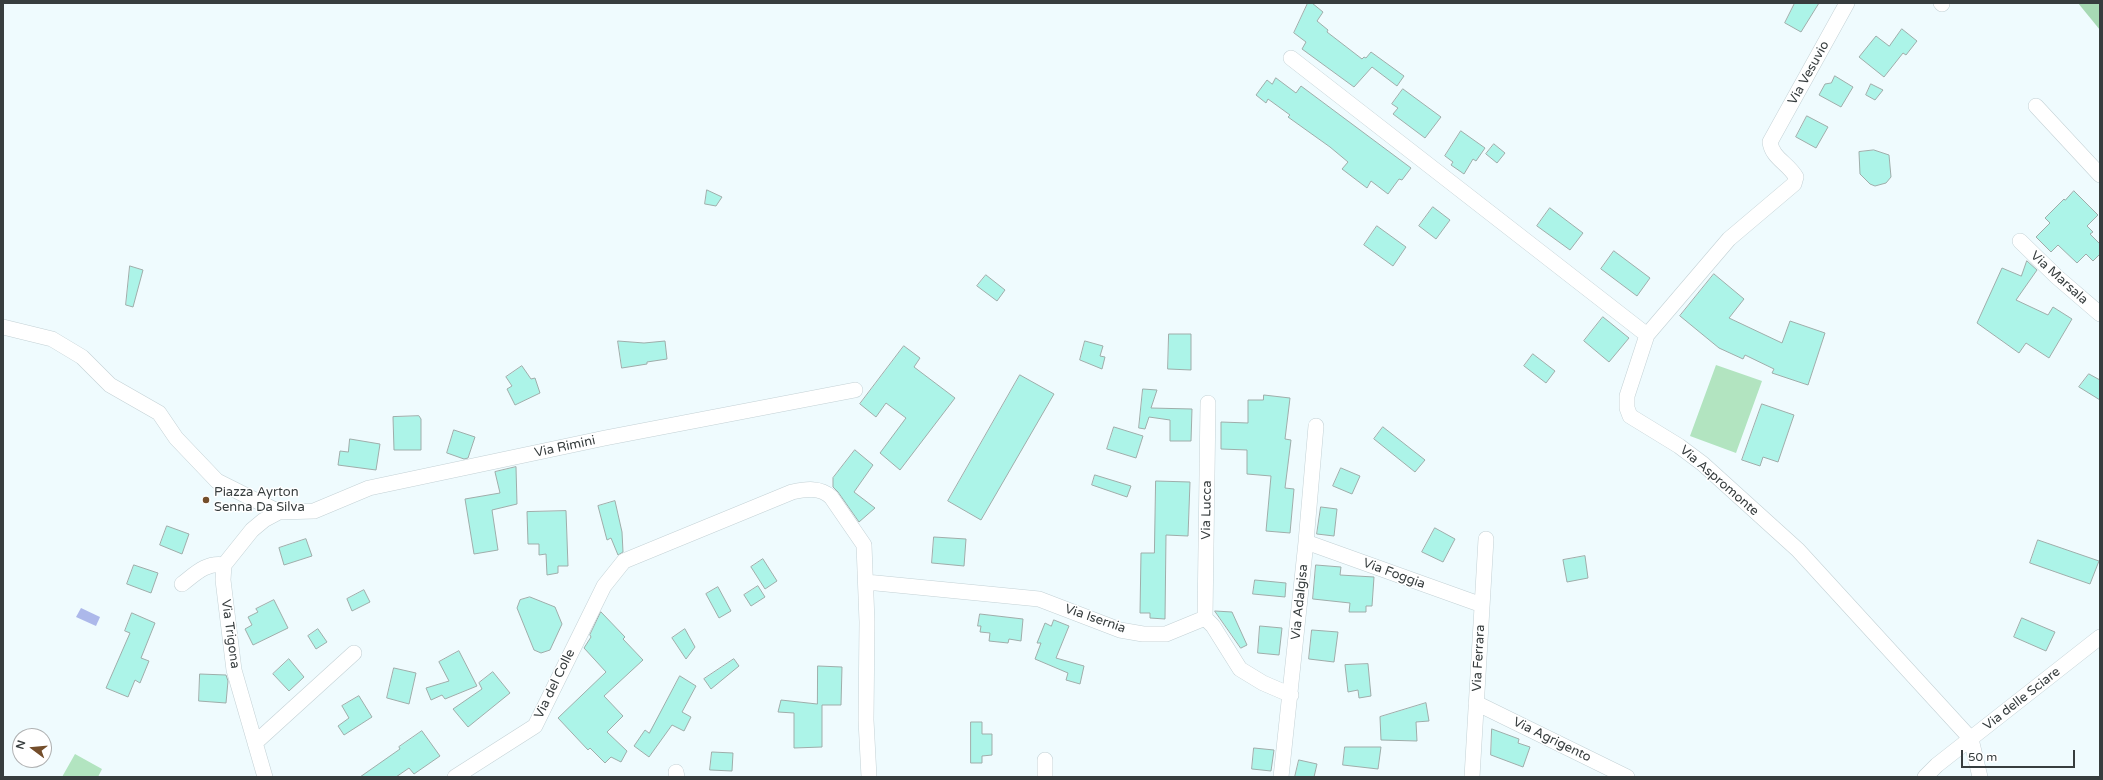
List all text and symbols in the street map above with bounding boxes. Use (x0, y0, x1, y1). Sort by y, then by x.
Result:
street label: Via Vesuvio (1785, 38, 1833, 108)
street label: Via Marsala (2027, 248, 2091, 308)
street label: Via Rimini (533, 433, 597, 461)
street label: Via Aspromonte (1676, 442, 1762, 520)
street label: Via Lucca (1199, 480, 1215, 540)
place label: Piazza Ayrton Senna Da Silva (214, 485, 305, 516)
marker: Piazza Ayrton Senna Da Silva (201, 495, 211, 505)
street label: Via Foggia (1361, 556, 1427, 592)
street label: Via Adalgisa (1288, 563, 1312, 641)
street label: Via Trigona (217, 599, 243, 669)
street label: Via Isernia (1062, 601, 1128, 637)
street label: Via Ferrara (1469, 624, 1489, 692)
street label: Via del Colle (531, 647, 579, 721)
street label: Via delle Sciare (1980, 664, 2064, 734)
street label: Via Agrigento (1510, 714, 1594, 766)
north arrow (12, 728, 52, 768)
text: N (13, 739, 28, 751)
scale bar (1963, 742, 2077, 768)
text: 50 m (1968, 750, 1997, 764)

